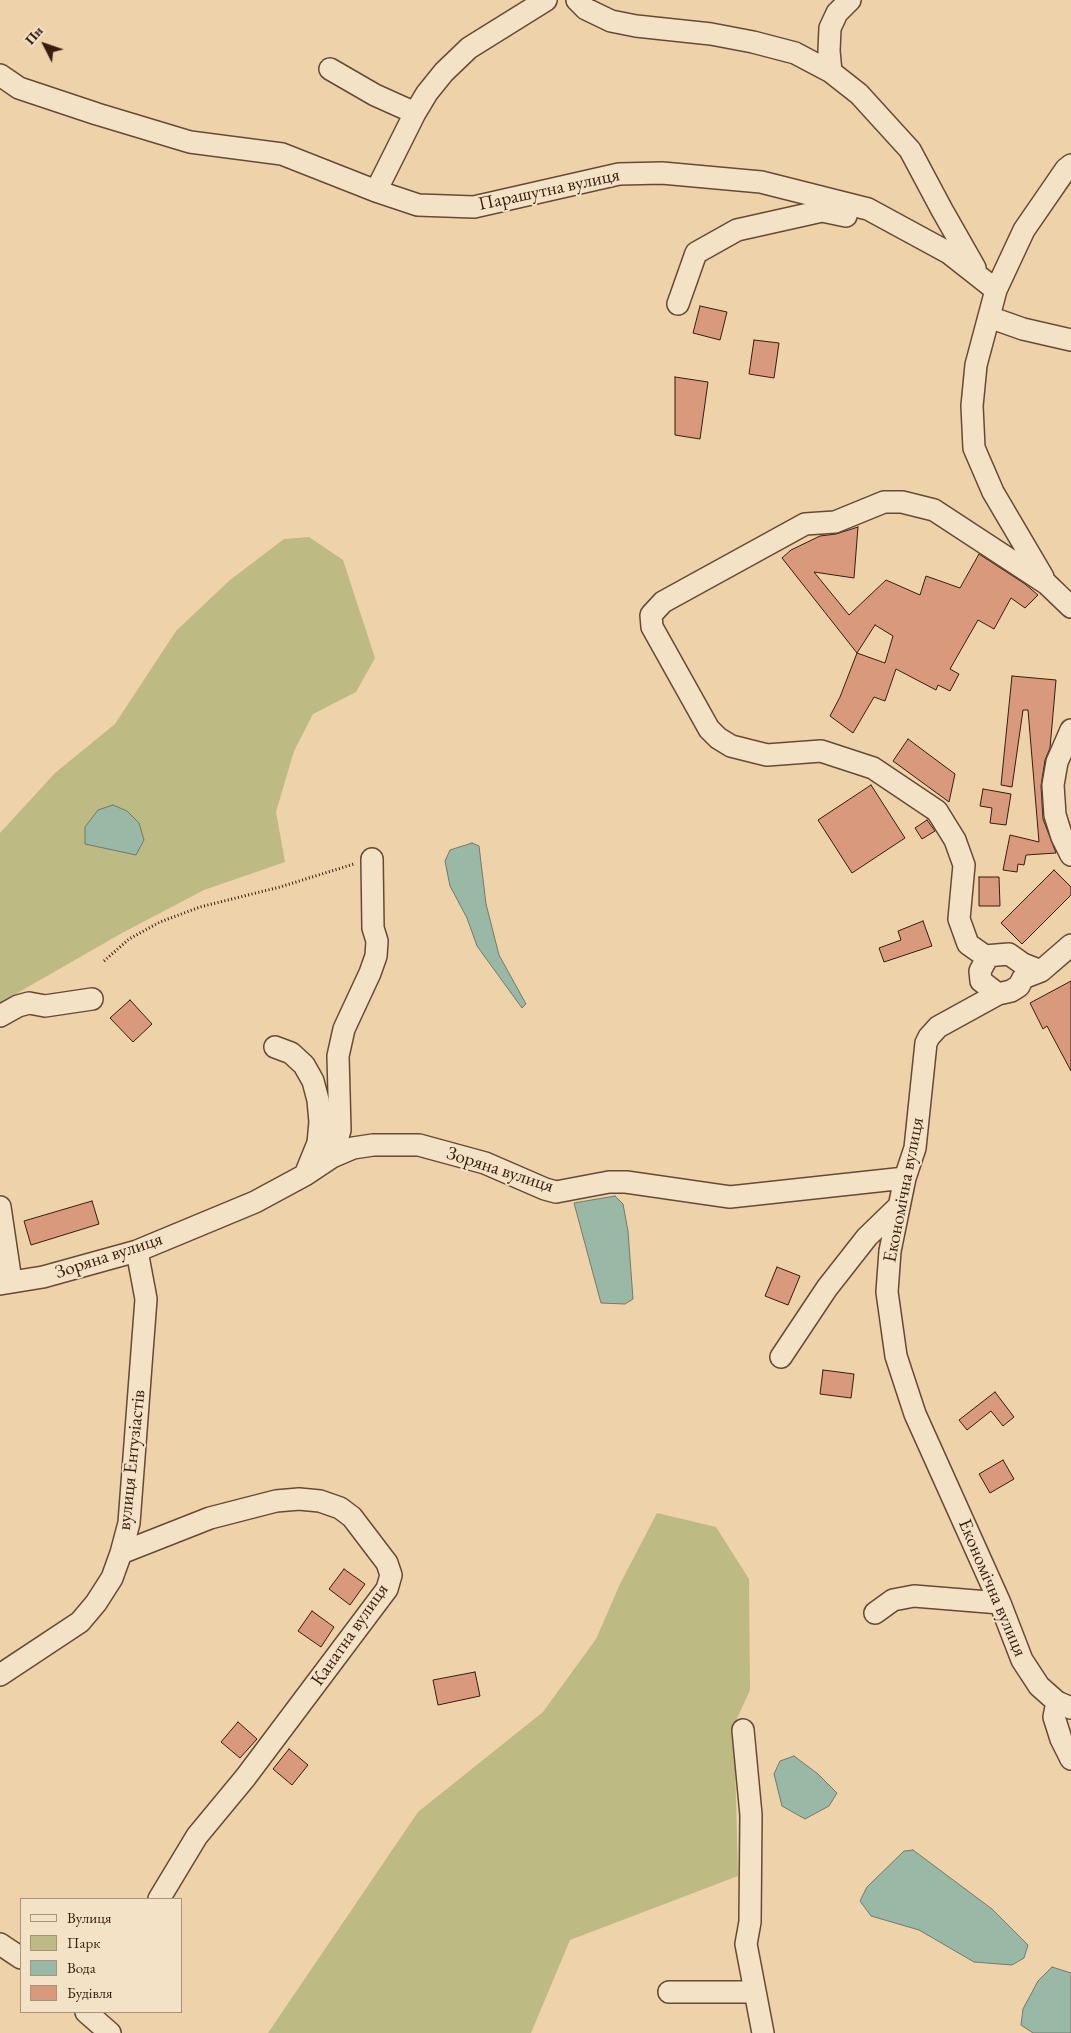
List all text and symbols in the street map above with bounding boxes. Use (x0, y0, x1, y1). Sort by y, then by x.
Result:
north arrow (20, 20, 70, 70)
text: Пн (21, 22, 47, 48)
street label: Парашутна вулиця (476, 164, 622, 216)
street label: Економічна вулиця (879, 1116, 929, 1264)
street label: Зоряна вулиця (443, 1142, 557, 1198)
street label: Зоряна вулиця (52, 1228, 166, 1284)
street label: вулиця Ентузіастів (113, 1389, 151, 1531)
street label: Економічна вулиця (953, 1516, 1031, 1660)
street label: Канатна вулиця (306, 1579, 394, 1691)
legend (20, 1898, 182, 2013)
text: Вулиця (67, 1908, 112, 1927)
text: Парк (67, 1933, 100, 1952)
text: Вода (67, 1958, 96, 1977)
text: Будівля (67, 1983, 113, 2002)

